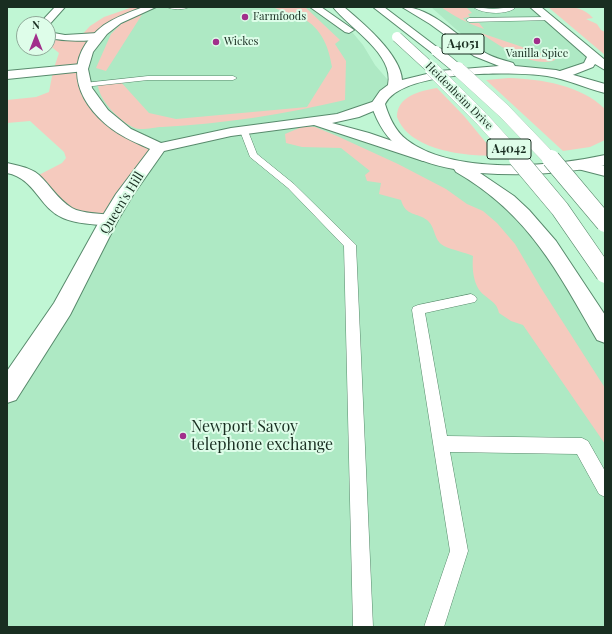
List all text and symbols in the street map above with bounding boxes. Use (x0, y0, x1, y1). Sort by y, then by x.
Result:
place label: Farmfoods (253, 10, 306, 24)
marker: Farmfoods (240, 12, 250, 22)
north arrow (16, 16, 56, 56)
text: N (32, 17, 40, 32)
road number: A4051 (442, 34, 484, 54)
place label: Wickes (224, 35, 258, 49)
marker: Vanilla Spice (532, 36, 542, 46)
marker: Wickes (211, 37, 221, 47)
place label: Vanilla Spice (506, 47, 568, 61)
street label: Heidenheim Drive (422, 59, 496, 133)
road number: A4042 (487, 139, 531, 159)
street label: Queen's Hill (97, 169, 147, 237)
place label: Newport Savoy telephone exchange (191, 417, 333, 455)
marker: Newport Savoy telephone exchange (178, 431, 188, 441)

